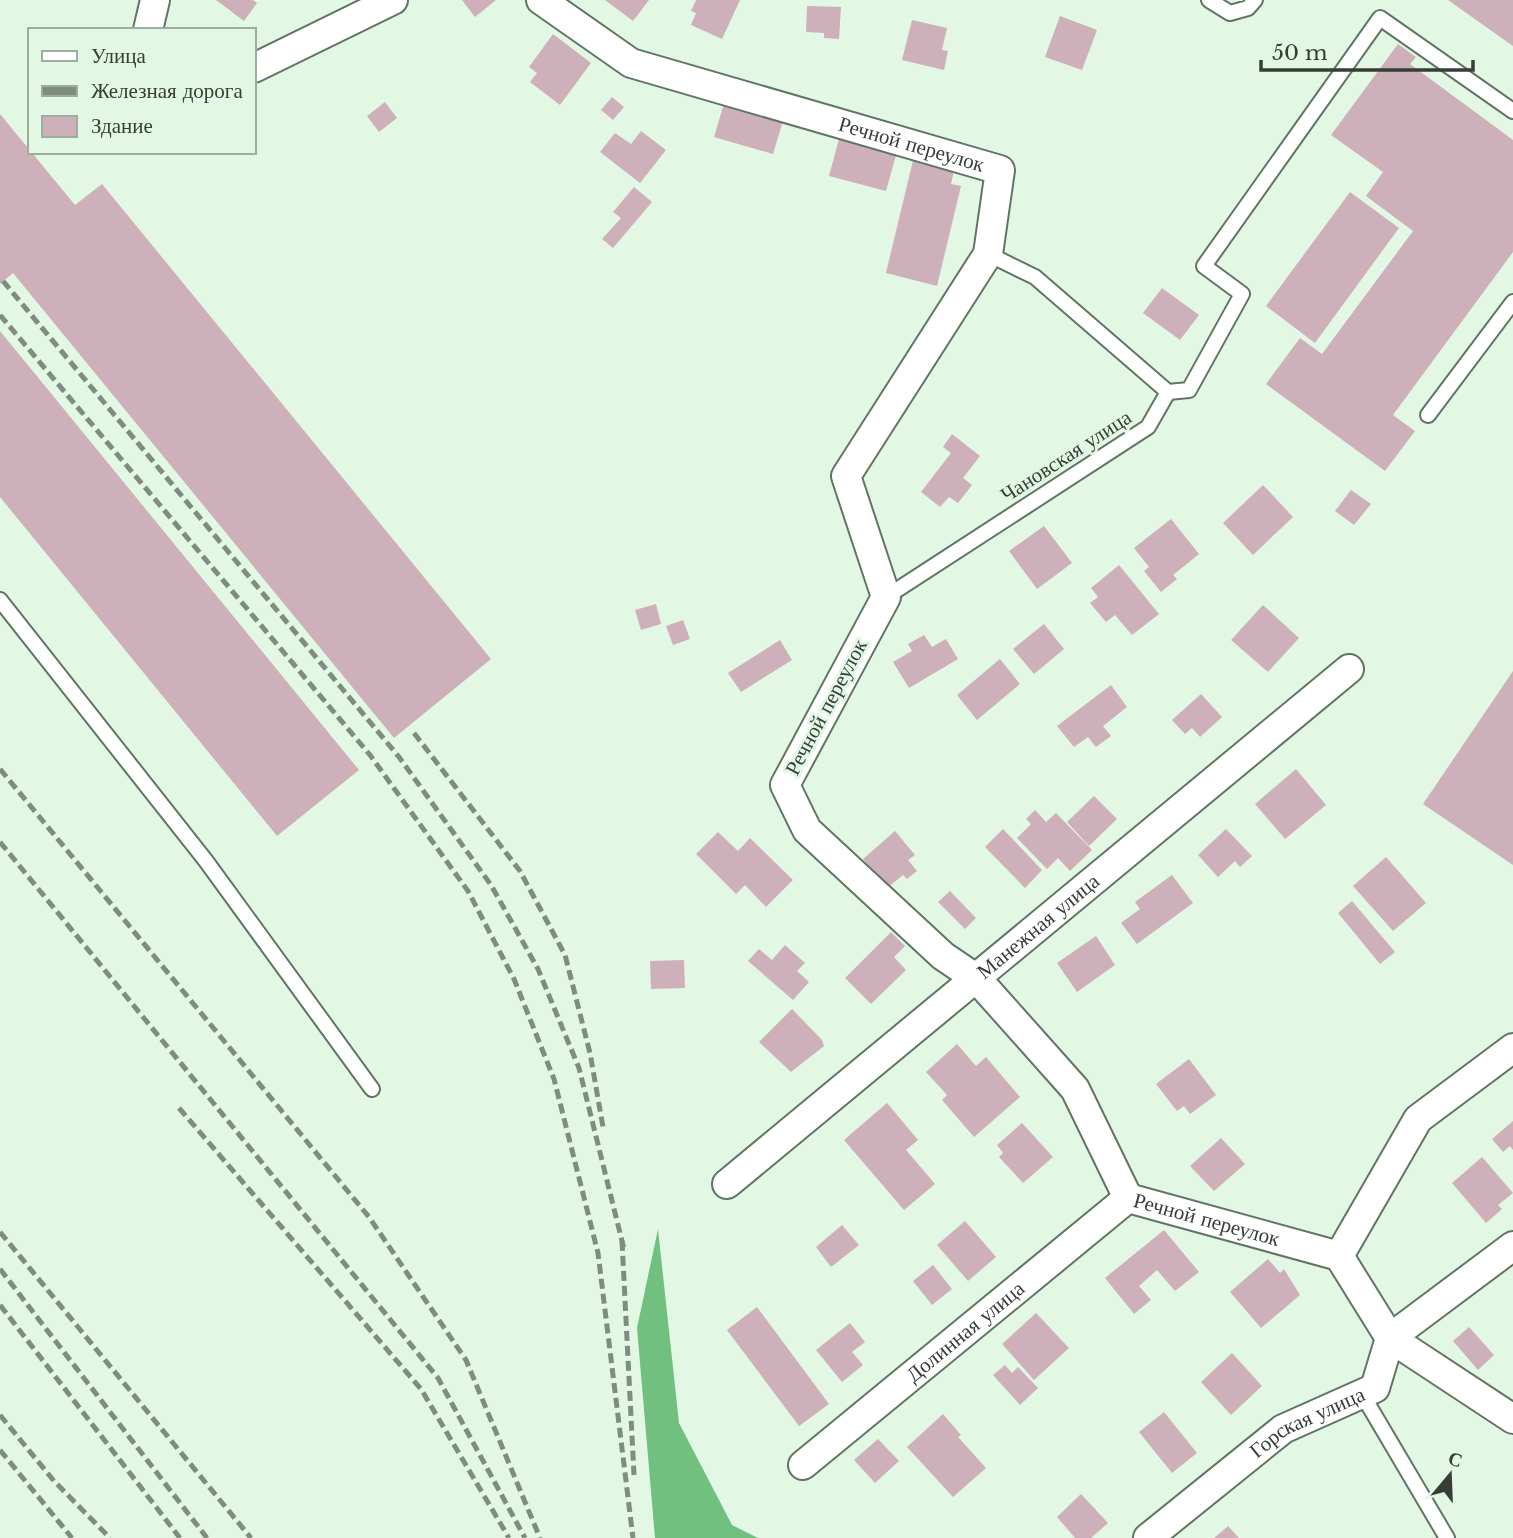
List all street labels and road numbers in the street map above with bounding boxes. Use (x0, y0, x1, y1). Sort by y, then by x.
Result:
street label: Речной переулок (836, 111, 988, 178)
street label: Чановская улица (996, 404, 1137, 508)
street label: Речной переулок (779, 634, 873, 779)
street label: Манежная улица (972, 868, 1105, 985)
street label: Речной переулок (1131, 1187, 1283, 1252)
street label: Долинная улица (901, 1275, 1030, 1388)
street label: Горская улица (1244, 1381, 1369, 1464)

